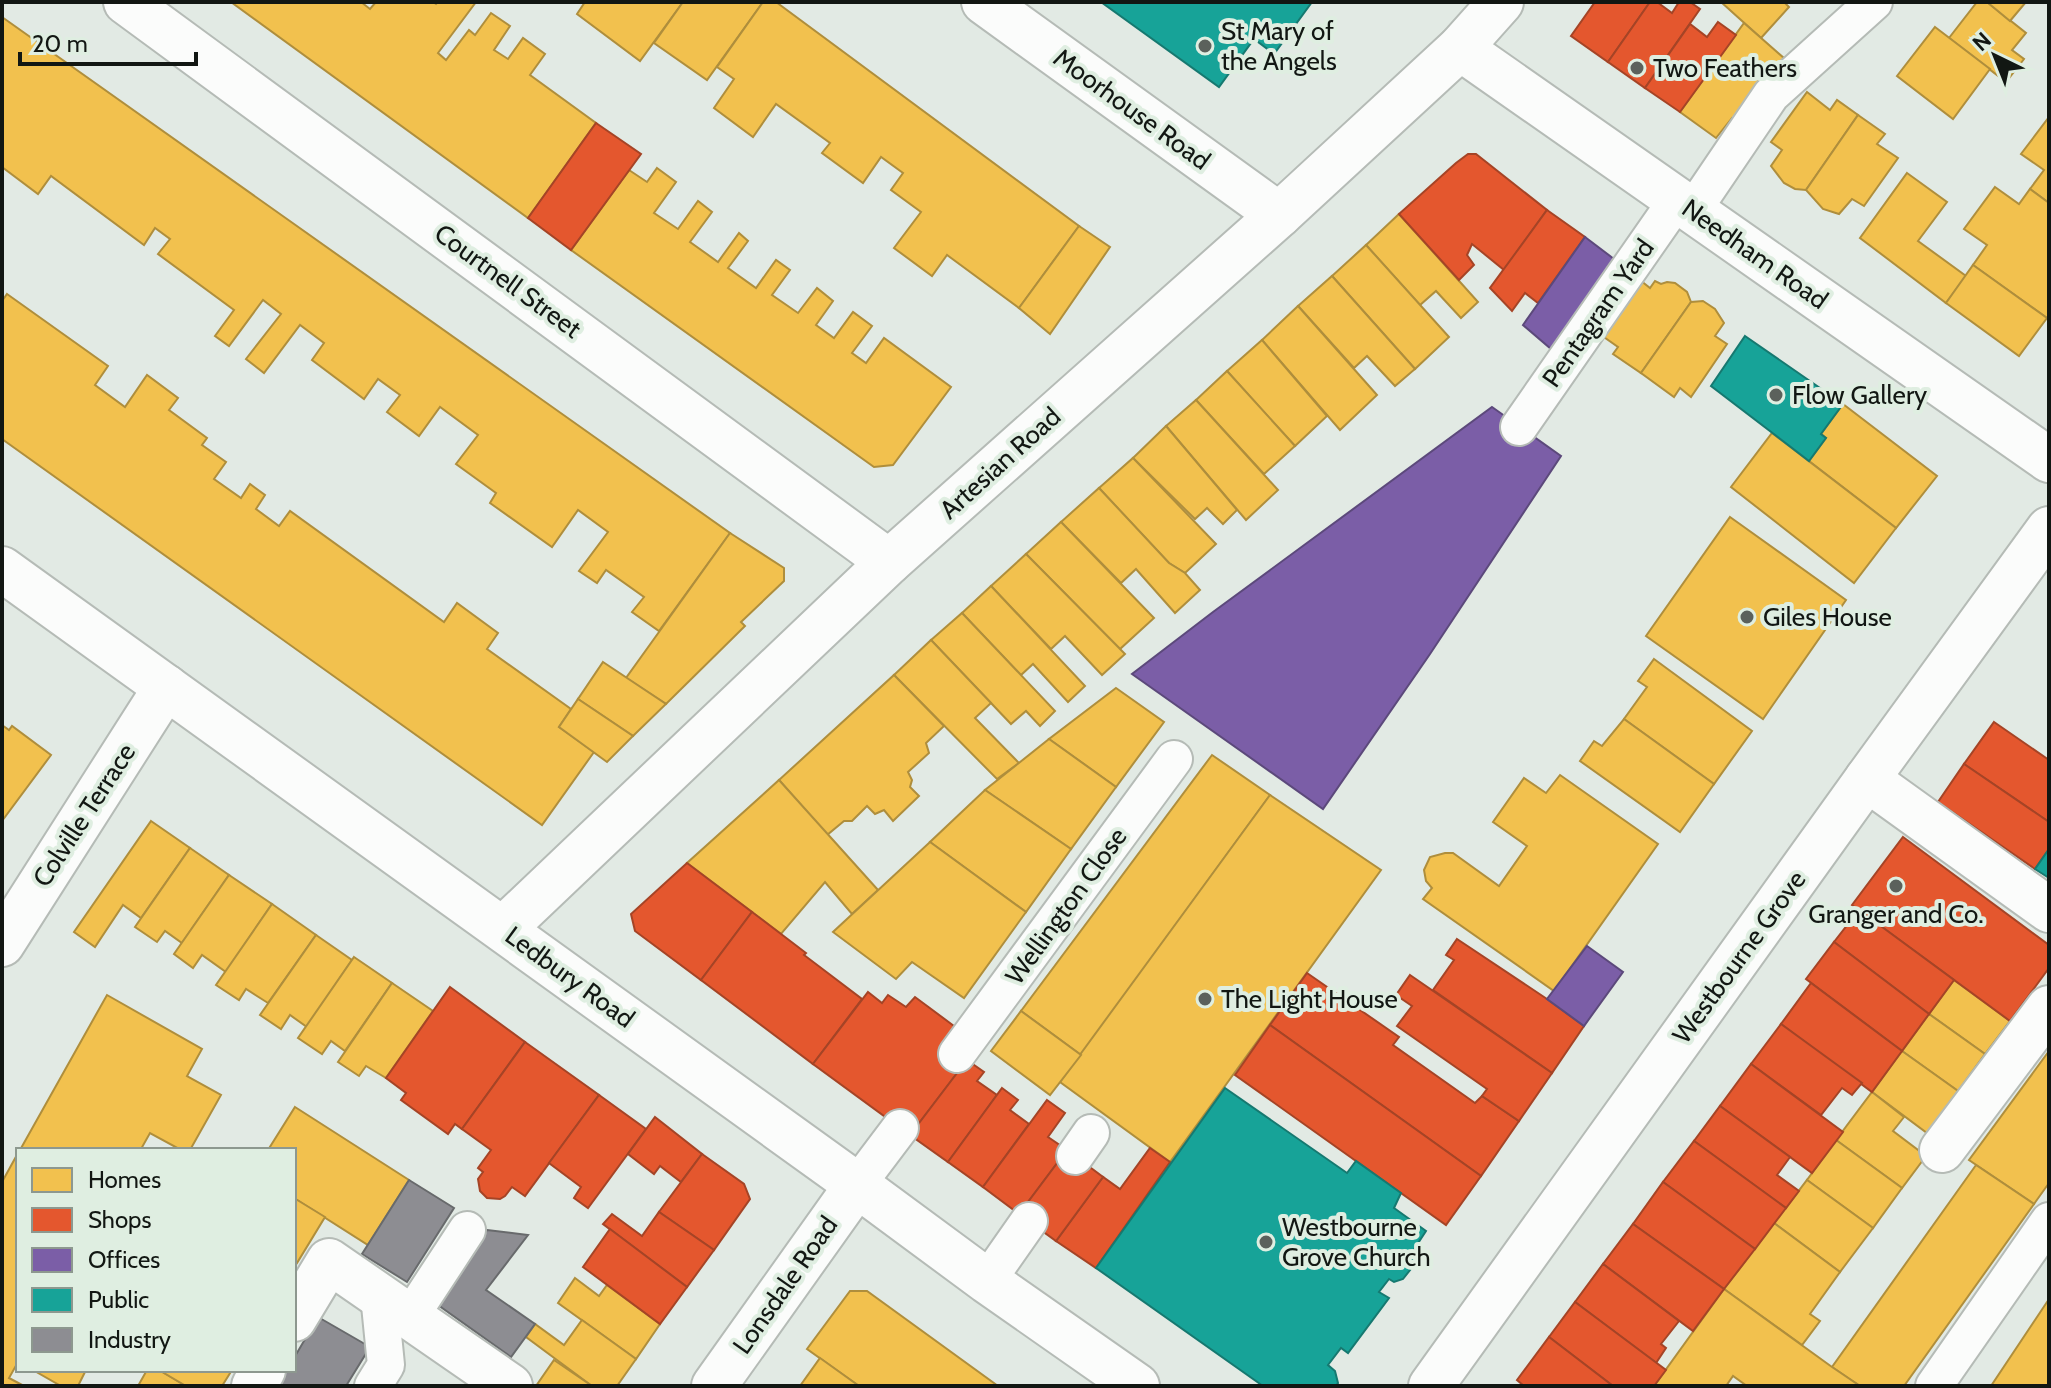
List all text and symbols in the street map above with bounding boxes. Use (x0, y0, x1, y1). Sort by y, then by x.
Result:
place label: St Mary of the Angels (1221, 15, 1337, 77)
scale bar (20, 16, 196, 66)
north arrow (1955, 16, 2035, 96)
text: N (1967, 27, 1997, 57)
text: 20 m (32, 29, 88, 58)
marker: St Mary of the Angels (1196, 37, 1214, 55)
street label: Moorhouse Road (1047, 41, 1217, 177)
place label: Two Feathers (1653, 52, 1797, 84)
marker: Two Feathers (1628, 59, 1646, 77)
street label: Needham Road (1676, 192, 1834, 316)
street label: Courtnell Street (428, 217, 588, 345)
street label: Pentagram Yard (1535, 233, 1661, 393)
place label: Flow Gallery (1792, 379, 1927, 411)
marker: Flow Gallery (1767, 386, 1785, 404)
street label: Artesian Road (933, 400, 1067, 526)
place label: Giles House (1763, 601, 1892, 633)
marker: Giles House (1738, 608, 1756, 626)
street label: Colville Terrace (26, 737, 142, 893)
street label: Wellington Close (998, 821, 1134, 991)
street label: Westbourne Grove (1666, 864, 1812, 1050)
marker: Granger and Co. (1887, 877, 1905, 895)
place label: Granger and Co. (1808, 898, 1984, 930)
street label: Ledbury Road (499, 919, 641, 1035)
place label: The Light House (1221, 983, 1398, 1015)
marker: The Light House (1196, 990, 1214, 1008)
legend (16, 1148, 296, 1372)
text: Homes (88, 1165, 161, 1194)
text: Shops (88, 1205, 151, 1234)
street label: Lonsdale Road (726, 1210, 844, 1360)
place label: Westbourne Grove Church (1282, 1211, 1431, 1273)
marker: Westbourne Grove Church (1257, 1233, 1275, 1251)
text: Offices (88, 1245, 160, 1274)
text: Public (88, 1285, 149, 1314)
text: Industry (88, 1325, 171, 1354)

